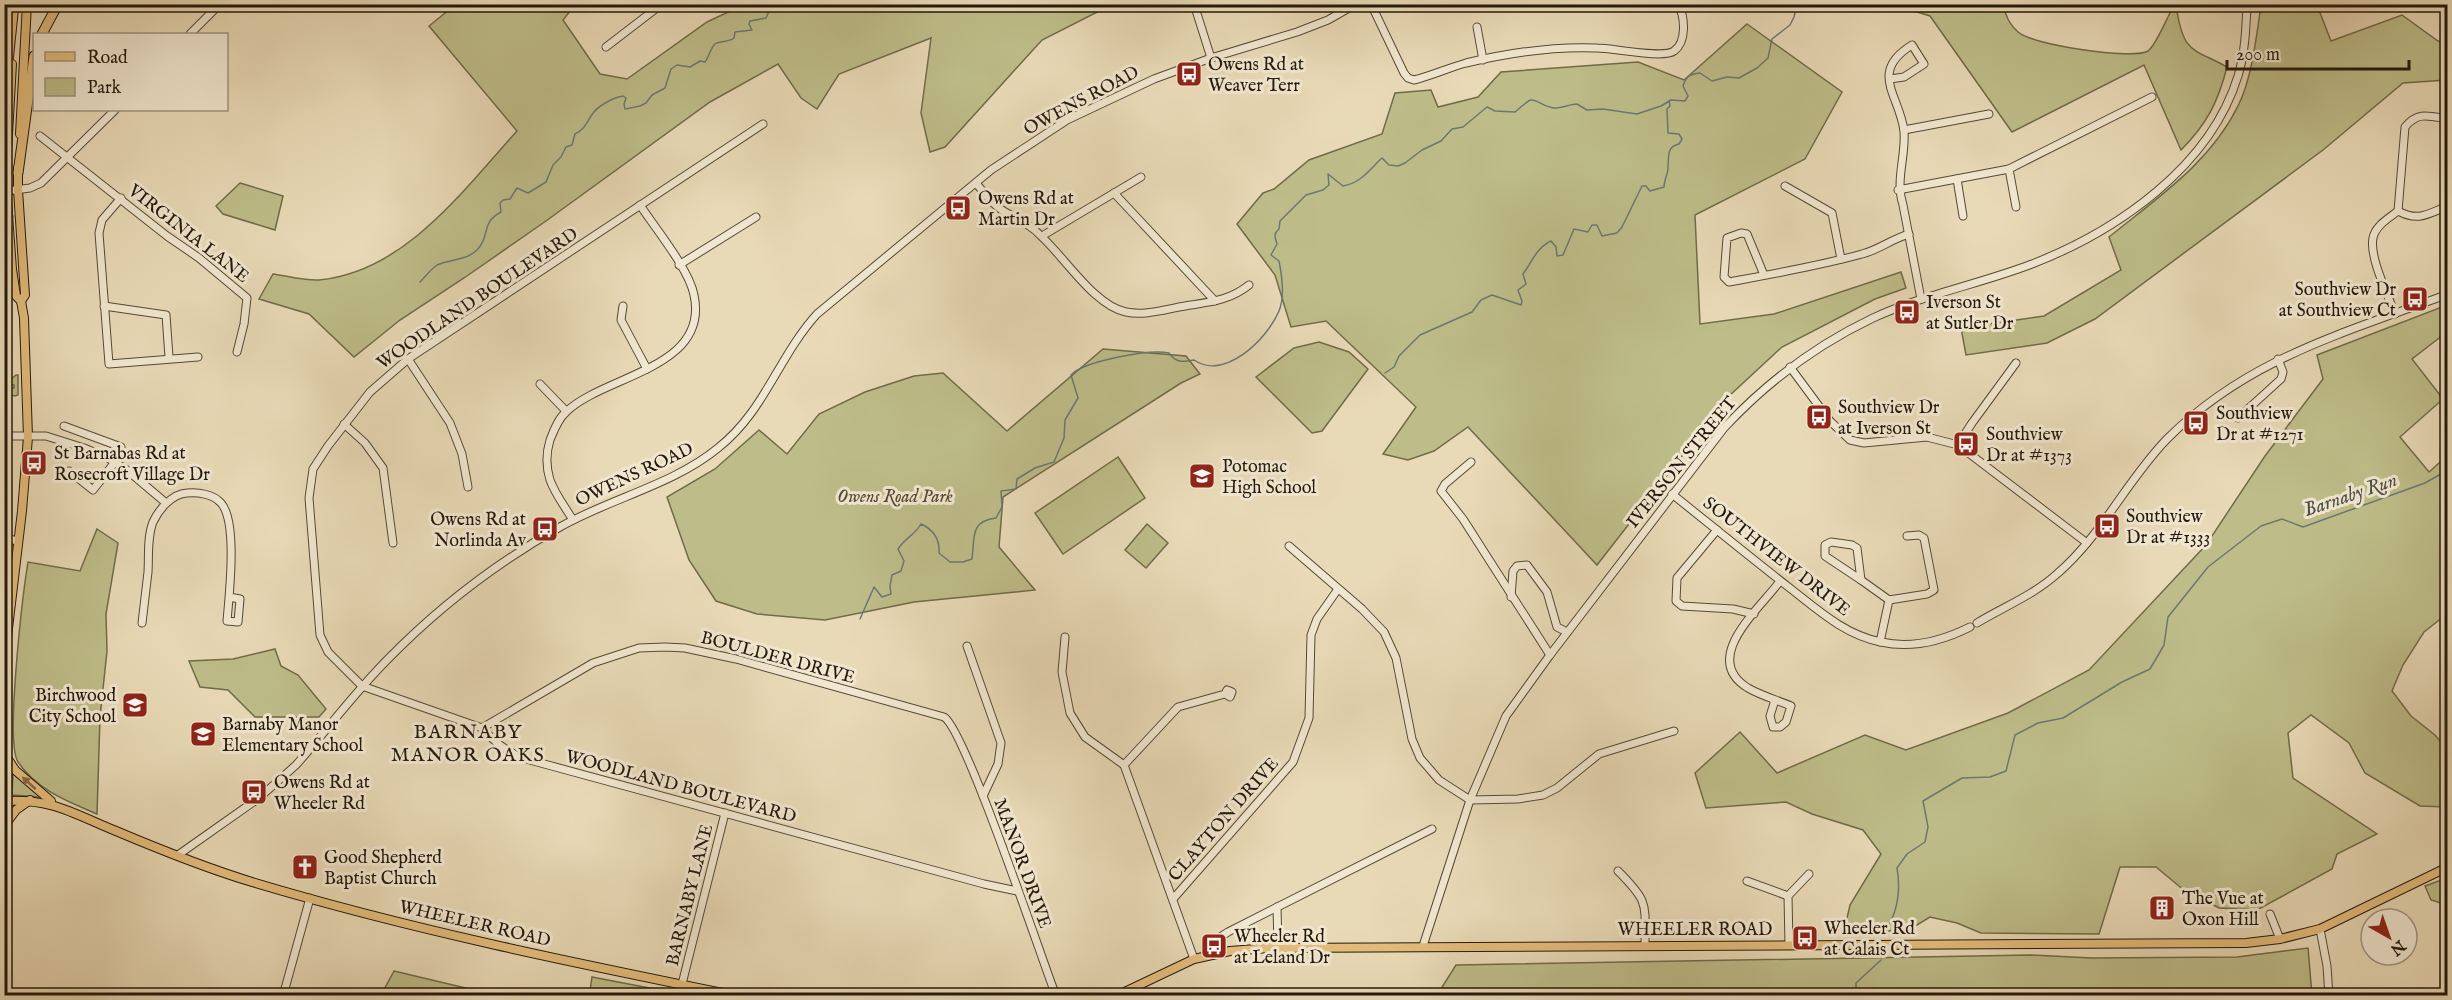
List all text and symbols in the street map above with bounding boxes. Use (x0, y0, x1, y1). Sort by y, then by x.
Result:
legend (33, 33, 228, 111)
scale bar (2227, 33, 2408, 71)
text: 200 m (2236, 44, 2280, 67)
text: Road (87, 47, 128, 70)
place label: Owens Rd at Weaver Terr (1208, 54, 1304, 98)
bus stop icon: Owens Rd at Weaver Terr (1174, 59, 1204, 89)
street label: OWENS ROAD (1020, 61, 1143, 141)
text: Park (87, 77, 122, 100)
street label: VIRGINIA LANE (122, 179, 253, 289)
place label: Owens Rd at Martin Dr (978, 188, 1074, 232)
bus stop icon: Owens Rd at Martin Dr (943, 193, 973, 223)
street label: WOODLAND BOULEVARD (373, 223, 583, 375)
place label: Southview Dr at Southview Ct (2279, 279, 2396, 323)
bus stop icon: Southview Dr at Southview Ct (2400, 284, 2430, 314)
place label: Iverson St at Sutler Dr (1926, 292, 2014, 336)
bus stop icon: Iverson St at Sutler Dr (1892, 297, 1922, 327)
street label: IVERSON STREET (1622, 392, 1742, 534)
place label: Southview Dr at Iverson St (1838, 397, 1940, 441)
bus stop icon: Southview Dr at Iverson St (1804, 402, 1834, 432)
place label: Southview Dr at #1271 (2216, 403, 2303, 447)
bus stop icon: Southview Dr at #1271 (2181, 408, 2211, 438)
place label: Southview Dr at #1373 (1986, 424, 2072, 468)
bus stop icon: Southview Dr at #1373 (1951, 429, 1981, 459)
street label: OWENS ROAD (572, 438, 697, 513)
place label: St Barnabas Rd at Rosecroft Village Dr (54, 443, 210, 487)
bus stop icon: St Barnabas Rd at Rosecroft Village Dr (19, 448, 49, 478)
place label: Potomac High School (1222, 456, 1316, 500)
school or university icon: Potomac High School (1187, 461, 1217, 491)
water label: Barnaby Run (2300, 468, 2401, 523)
park label: Owens Road Park (837, 486, 953, 509)
street label: SOUTHVIEW DRIVE (1698, 492, 1854, 622)
place label: Southview Dr at #1333 (2126, 506, 2210, 550)
place label: Owens Rd at Norlinda Av (430, 509, 527, 553)
bus stop icon: Southview Dr at #1333 (2092, 511, 2122, 541)
bus stop icon: Owens Rd at Norlinda Av (530, 514, 560, 544)
street label: BOULDER DRIVE (698, 627, 857, 690)
place label: Birchwood City School (29, 685, 116, 729)
school or university icon: Birchwood City School (120, 690, 150, 720)
place label: Barnaby Manor Elementary School (222, 714, 363, 758)
school or university icon: Barnaby Manor Elementary School (188, 719, 218, 749)
district label: BARNABY MANOR OAKS (391, 720, 545, 768)
street label: WOODLAND BOULEVARD (563, 746, 799, 829)
street label: CLAYTON DRIVE (1164, 753, 1284, 887)
place label: Owens Rd at Wheeler Rd (274, 772, 370, 816)
one-way arrow (22, 776, 36, 790)
bus stop icon: Owens Rd at Wheeler Rd (239, 777, 269, 807)
street label: MANOR DRIVE (987, 795, 1056, 932)
street label: BARNABY LANE (662, 822, 719, 969)
place label: Good Shepherd Baptist Church (324, 847, 442, 891)
church icon: Good Shepherd Baptist Church (290, 852, 320, 882)
place label: The Vue at Oxon Hill (2182, 888, 2264, 932)
building icon: The Vue at Oxon Hill (2147, 893, 2177, 923)
street label: WHEELER ROAD (397, 896, 553, 953)
north arrow (2359, 907, 2419, 967)
place label: Wheeler Rd at Calais Ct (1824, 918, 1915, 962)
street label: WHEELER ROAD (1618, 919, 1772, 942)
bus stop icon: Wheeler Rd at Calais Ct (1790, 923, 1820, 953)
place label: Wheeler Rd at Leland Dr (1234, 926, 1330, 970)
bus stop icon: Wheeler Rd at Leland Dr (1199, 931, 1229, 961)
text: N (2386, 934, 2410, 959)

